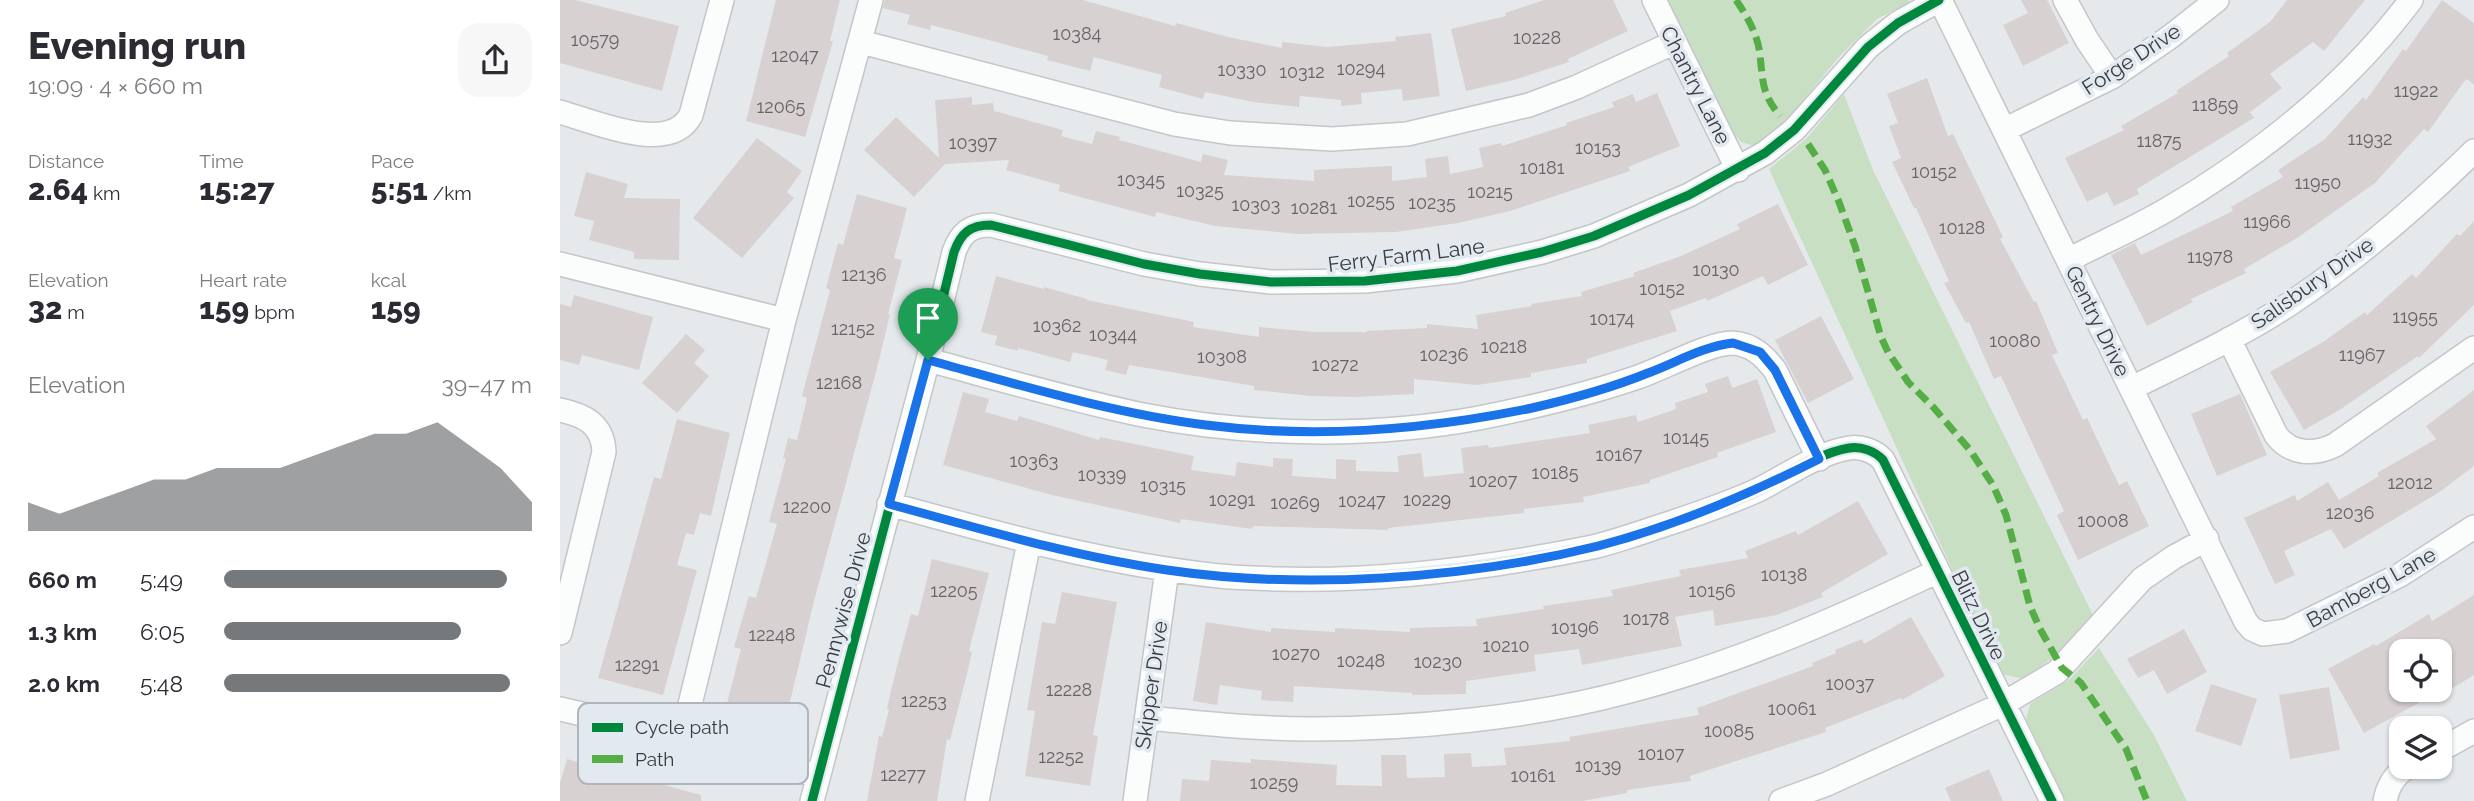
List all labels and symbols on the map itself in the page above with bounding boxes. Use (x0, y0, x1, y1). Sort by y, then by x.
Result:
street label: Forge Drive (2077, 18, 2185, 100)
street label: Chantry Lane (1656, 22, 1736, 148)
house number: 10384 (1053, 23, 1102, 44)
house number: 10228 (1513, 27, 1561, 48)
house number: 10579 (571, 29, 619, 50)
house number: 12047 (771, 45, 819, 66)
house number: 10294 (1337, 58, 1385, 79)
house number: 10330 (1218, 59, 1266, 80)
house number: 10312 (1279, 61, 1325, 82)
house number: 11922 (2394, 80, 2438, 101)
house number: 11859 (2192, 94, 2238, 115)
house number: 12065 (757, 96, 806, 117)
house number: 11932 (2348, 128, 2392, 149)
house number: 11875 (2136, 130, 2182, 151)
house number: 10397 (949, 132, 998, 153)
house number: 10153 (1575, 137, 1621, 158)
house number: 10181 (1520, 157, 1565, 178)
house number: 10152 (1911, 161, 1957, 182)
house number: 10345 (1117, 169, 1165, 190)
house number: 11950 (2295, 172, 2341, 193)
house number: 10325 (1176, 180, 1224, 201)
house number: 10215 (1467, 181, 1513, 202)
house number: 10255 (1347, 190, 1395, 211)
house number: 10235 (1408, 192, 1456, 213)
house number: 10303 (1232, 194, 1280, 215)
house number: 10281 (1291, 197, 1338, 218)
house number: 11966 (2243, 211, 2291, 232)
house number: 10128 (1939, 217, 1985, 238)
street label: Salisbury Drive (2246, 232, 2378, 334)
street label: Ferry Farm Lane (1326, 233, 1486, 277)
house number: 11978 (2187, 246, 2233, 267)
house number: 10130 (1692, 259, 1740, 280)
street label: Gentry Drive (2060, 262, 2136, 380)
house number: 12136 (841, 264, 887, 285)
house number: 10152 (1639, 278, 1685, 299)
pin (898, 288, 958, 360)
house number: 11955 (2392, 306, 2438, 327)
house number: 10174 (1590, 308, 1635, 329)
house number: 10362 (1033, 315, 1081, 336)
house number: 12152 (831, 318, 875, 339)
house number: 10344 (1089, 324, 1137, 345)
house number: 10080 (1989, 330, 2041, 351)
house number: 10218 (1481, 336, 1527, 357)
house number: 10236 (1420, 344, 1468, 365)
house number: 11967 (2339, 344, 2386, 365)
house number: 10308 (1197, 346, 1247, 367)
house number: 10272 (1311, 354, 1359, 375)
house number: 12168 (816, 372, 862, 393)
house number: 10145 (1663, 427, 1709, 448)
house number: 10167 (1596, 444, 1643, 465)
house number: 10363 (1010, 450, 1058, 471)
house number: 10185 (1532, 462, 1579, 483)
house number: 10339 (1078, 464, 1126, 485)
house number: 10207 (1469, 470, 1518, 491)
house number: 12012 (2387, 472, 2433, 493)
house number: 10315 (1140, 475, 1186, 496)
house number: 10291 (1209, 489, 1255, 510)
house number: 10229 (1403, 489, 1451, 510)
house number: 10247 (1338, 490, 1386, 511)
house number: 10269 (1270, 492, 1320, 513)
house number: 12200 (783, 496, 831, 517)
house number: 12036 (2326, 502, 2374, 523)
house number: 10008 (2077, 510, 2129, 531)
street label: Pennywise Drive (810, 529, 876, 691)
street label: Bamberg Lane (2302, 541, 2440, 633)
house number: 10138 (1761, 564, 1807, 585)
street label: Blitz Drive (1946, 566, 2012, 664)
house number: 12205 (930, 580, 978, 601)
house number: 10156 (1688, 580, 1736, 601)
house number: 10178 (1623, 608, 1669, 629)
house number: 10196 (1551, 617, 1599, 638)
street label: Skipper Drive (1130, 619, 1172, 751)
house number: 12248 (749, 624, 795, 645)
house number: 10210 (1483, 635, 1529, 656)
house number: 10270 (1272, 643, 1320, 664)
house number: 10248 (1337, 650, 1385, 671)
house number: 10230 (1414, 651, 1462, 672)
house number: 12291 (615, 654, 660, 675)
house number: 10037 (1826, 673, 1875, 694)
house number: 12228 (1046, 679, 1092, 700)
house number: 12253 (901, 690, 947, 711)
house number: 10061 (1768, 698, 1816, 719)
legend (578, 703, 808, 784)
text: Cycle path (635, 716, 729, 738)
house number: 10085 (1704, 720, 1754, 741)
house number: 10107 (1638, 743, 1685, 764)
house number: 12252 (1038, 746, 1084, 767)
text: Path (635, 748, 674, 770)
house number: 10139 (1575, 755, 1621, 776)
house number: 12277 (880, 764, 926, 785)
house number: 10161 (1511, 765, 1556, 786)
house number: 10259 (1250, 772, 1298, 793)

